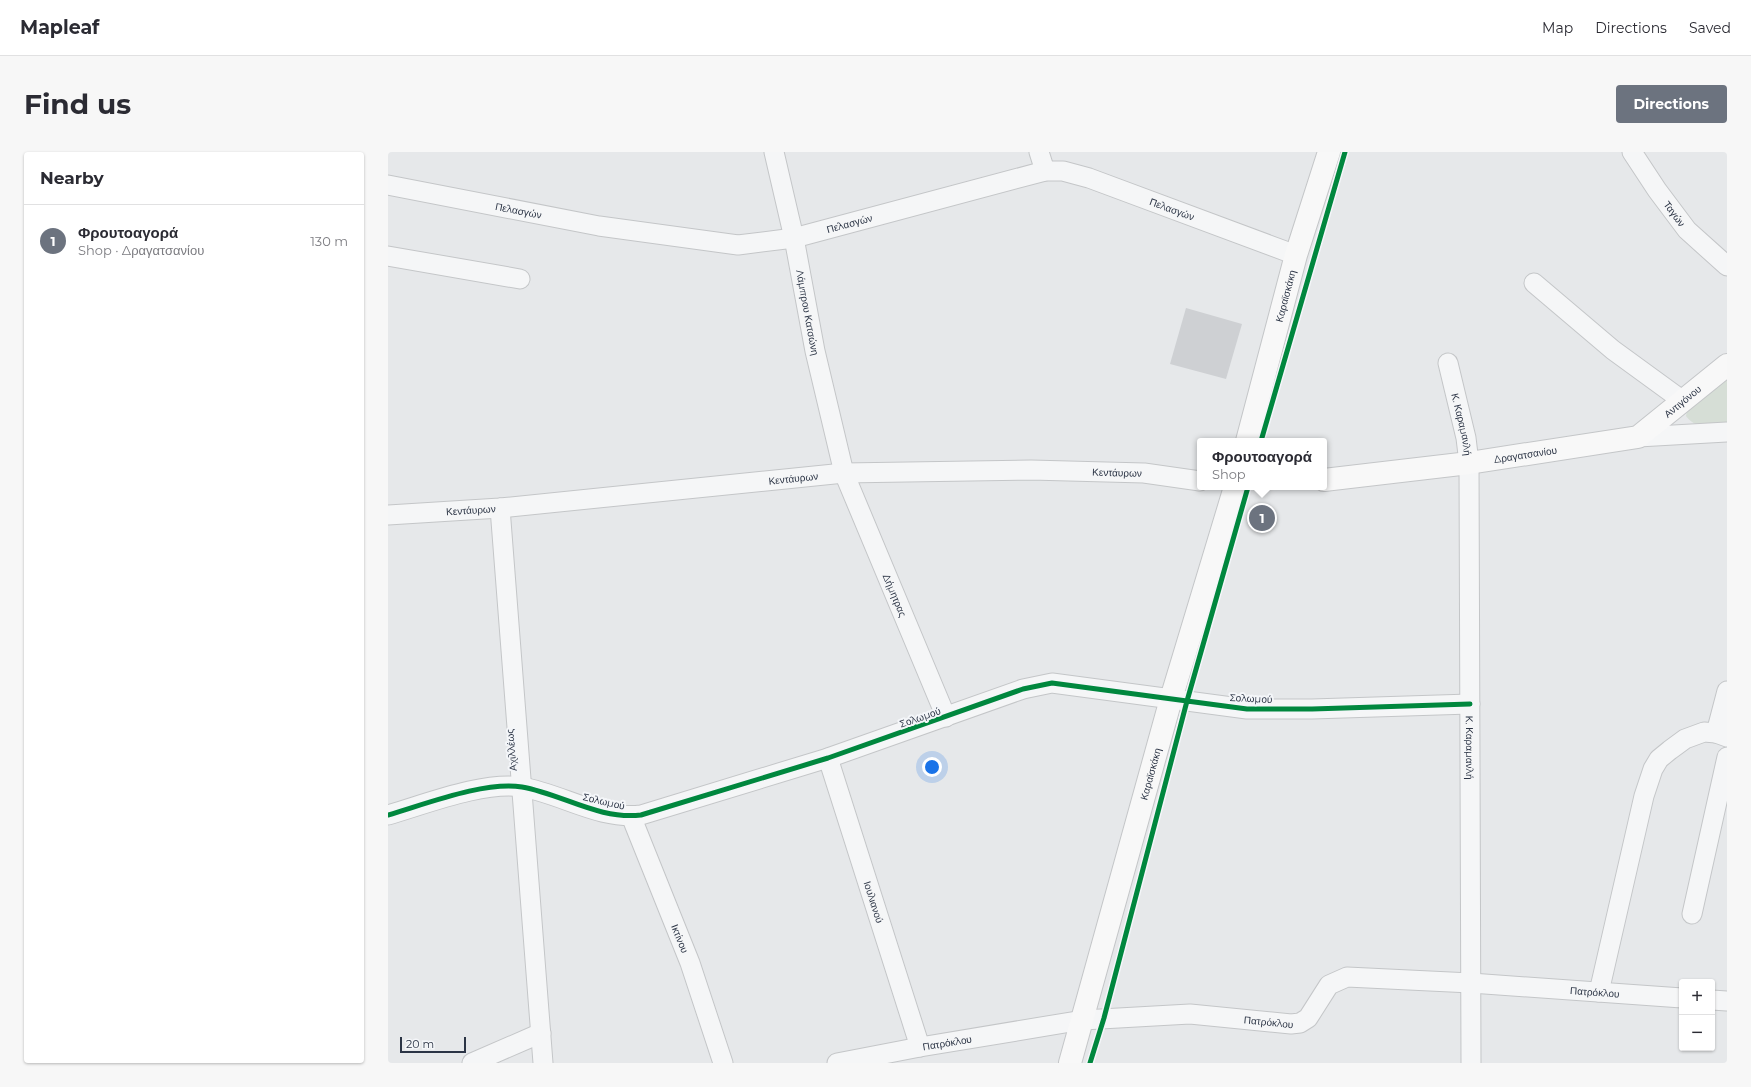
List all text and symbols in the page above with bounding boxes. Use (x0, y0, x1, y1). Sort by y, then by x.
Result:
text: Mapleaf (20, 16, 99, 39)
text: Map (1542, 19, 1573, 37)
text: Directions (1595, 19, 1667, 37)
text: Saved (1689, 19, 1731, 37)
button: Directions (1616, 85, 1727, 123)
text: Find us (24, 87, 131, 121)
text: Nearby (40, 168, 104, 188)
street label: Πελασγών (1148, 195, 1196, 224)
street label: Ταγών (1661, 199, 1688, 229)
street label: Πελασγών (494, 200, 543, 222)
street label: Πελασγών (825, 211, 874, 236)
text: Φρουτοαγορά (78, 223, 178, 242)
text: 1 (50, 233, 56, 249)
text: 130 m (310, 233, 348, 249)
text: Shop · Δραγατσανίου (78, 242, 204, 258)
street label: Λάμπρου Κατσώνη (793, 269, 822, 357)
street label: Καραϊσκάκη (1273, 269, 1299, 324)
street label: Αντιγόνου (1661, 383, 1704, 421)
street label: Κ. Καραμανλή (1448, 392, 1474, 456)
popup (1197, 438, 1327, 490)
street label: Δραγατσανίου (1493, 444, 1558, 466)
text: Φρουτοαγορά (1212, 447, 1312, 466)
street label: Κεντάυρων (1092, 466, 1142, 480)
text: Shop (1212, 466, 1246, 482)
street label: Κεντάυρων (768, 470, 819, 488)
street label: Κεντάυρων (446, 502, 496, 518)
pin: 1 (1249, 503, 1275, 533)
street label: Δήμητρας (880, 572, 909, 619)
street label: Σολωμού (1229, 691, 1273, 706)
street label: Σολωμού (898, 704, 943, 731)
street label: Κ. Καραμανλή (1463, 716, 1476, 780)
street label: Αχιλλέως (503, 728, 520, 772)
street label: Καραϊσκάκη (1137, 747, 1164, 802)
your location (922, 757, 942, 777)
street label: Σολωμού (582, 790, 626, 813)
street label: Ιουλιανού (861, 879, 886, 925)
street label: Ικτίνου (668, 922, 691, 955)
map controls (1679, 979, 1715, 1051)
button: + (1679, 979, 1715, 1015)
street label: Πατρόκλου (1570, 984, 1620, 1001)
street label: Πατρόκλου (1243, 1013, 1294, 1031)
button: − (1679, 1015, 1715, 1051)
street label: Πατρόκλου (922, 1033, 973, 1053)
scale bar (400, 1035, 466, 1054)
text: 20 m (406, 1037, 434, 1051)

